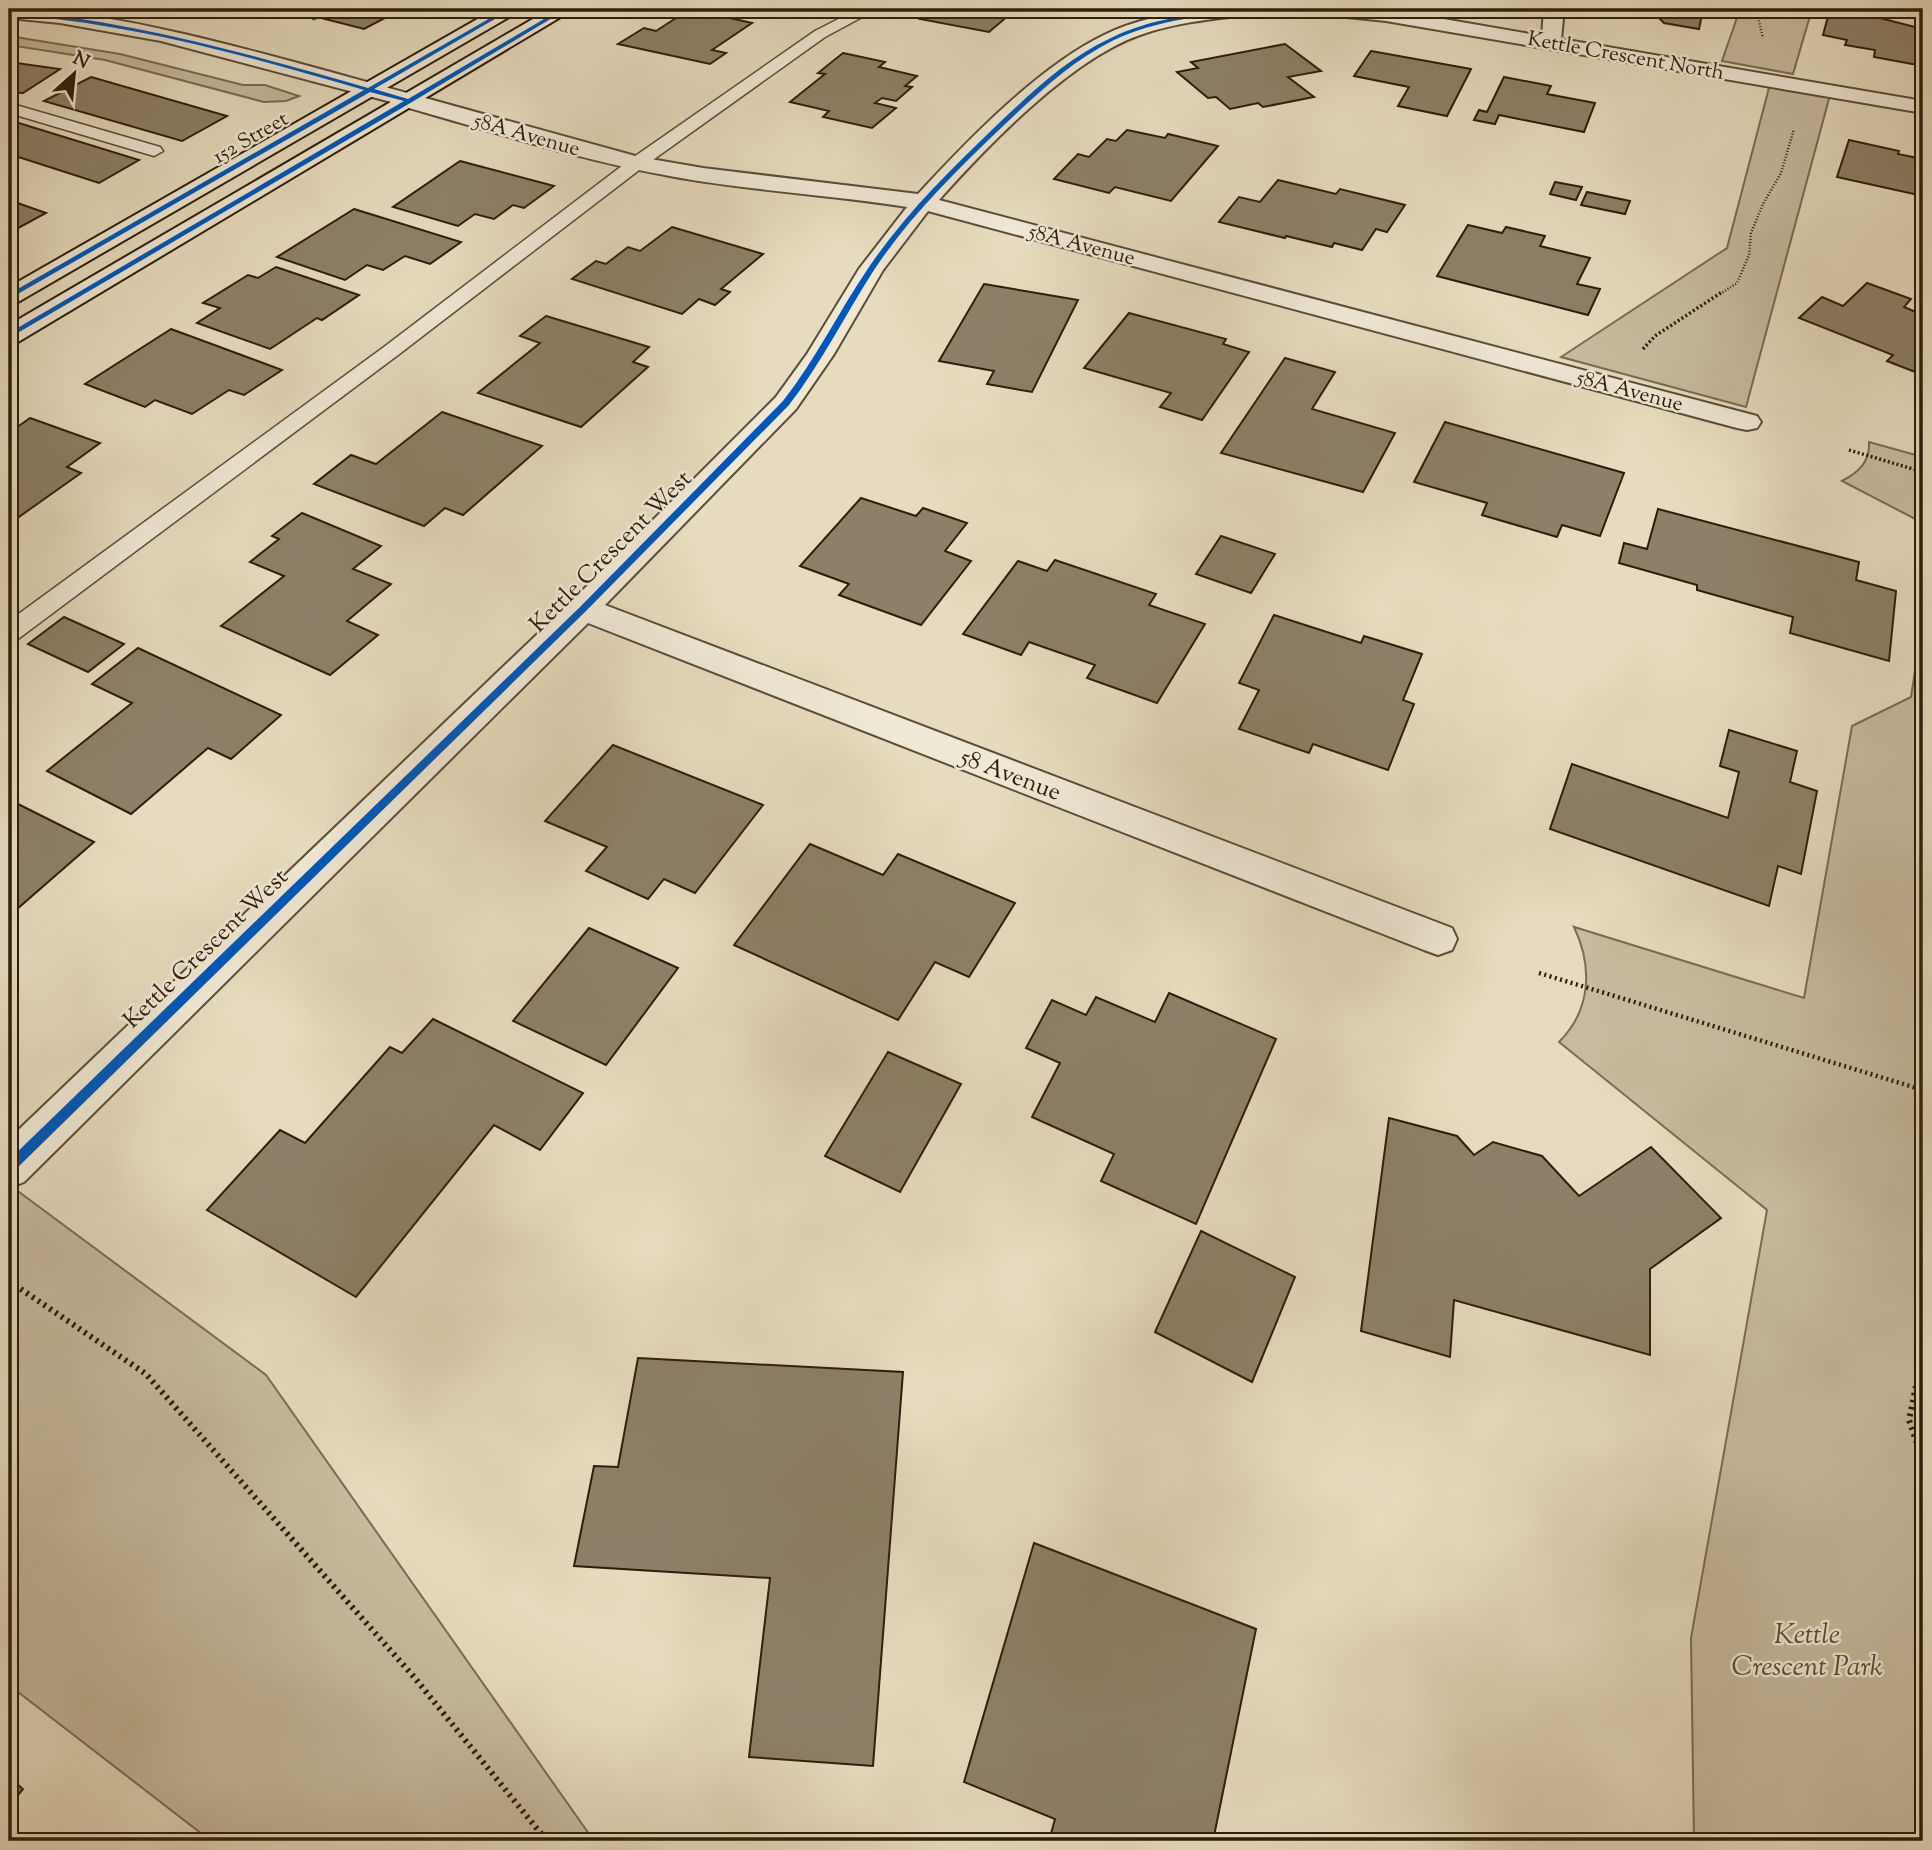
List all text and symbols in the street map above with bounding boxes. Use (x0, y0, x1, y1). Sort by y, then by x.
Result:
street label: Kettle Crescent North (1525, 25, 1726, 89)
north arrow (38, 38, 108, 108)
text: N (68, 46, 93, 77)
street label: 152 Street (208, 105, 294, 172)
street label: 58A Avenue (469, 106, 583, 165)
street label: 58A Avenue (1024, 217, 1138, 275)
street label: 58A Avenue (1572, 363, 1686, 421)
street label: Kettle Crescent West (522, 463, 700, 641)
street label: 58 Avenue (953, 740, 1066, 811)
street label: Kettle Crescent West (116, 862, 296, 1037)
park label: Kettle Crescent Park (1731, 1616, 1883, 1688)

